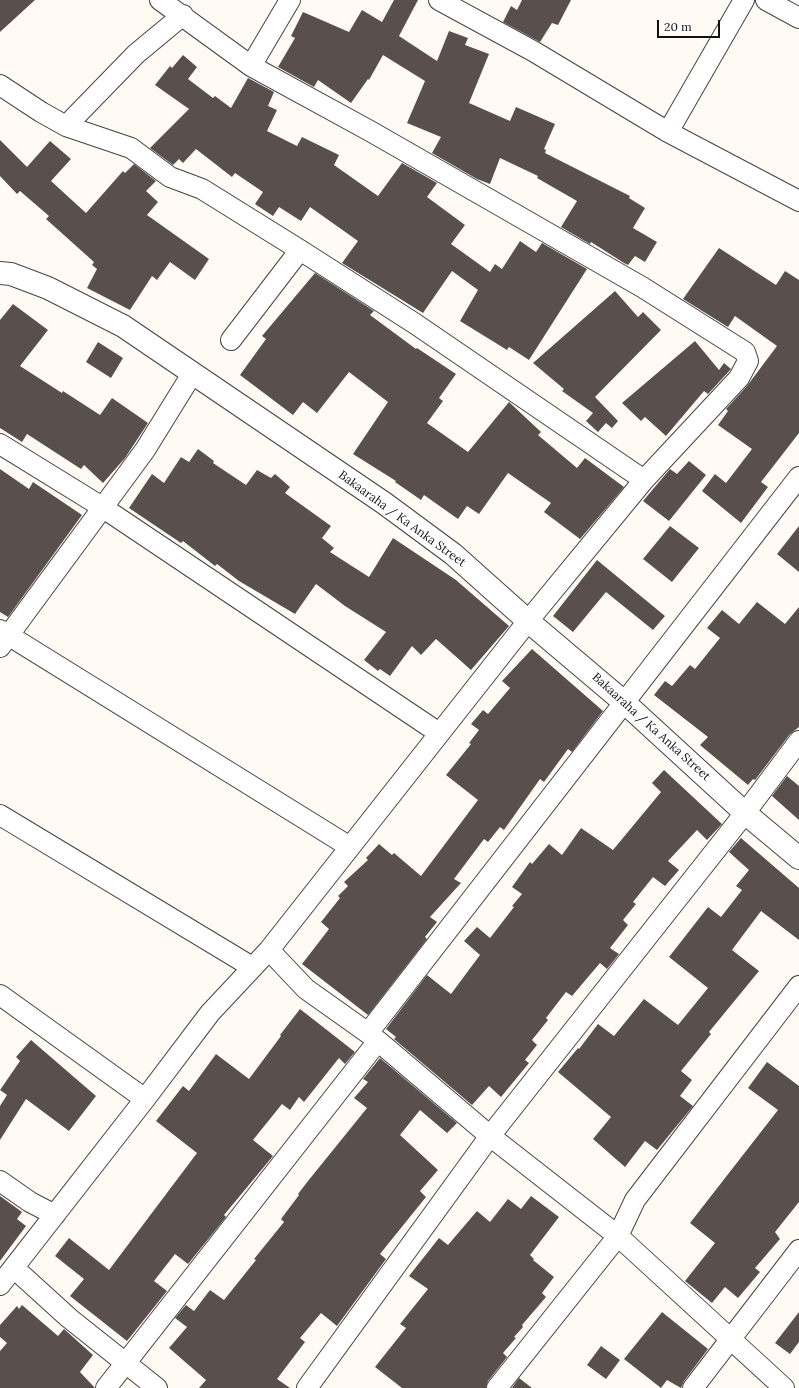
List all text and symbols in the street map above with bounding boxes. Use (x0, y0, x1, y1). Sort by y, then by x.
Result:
scale bar (659, 12, 722, 38)
text: 20 m (664, 19, 692, 34)
street label: Bakaaraha / Ka Anka Street (336, 468, 468, 570)
street label: Bakaaraha / Ka Anka Street (589, 670, 713, 784)

